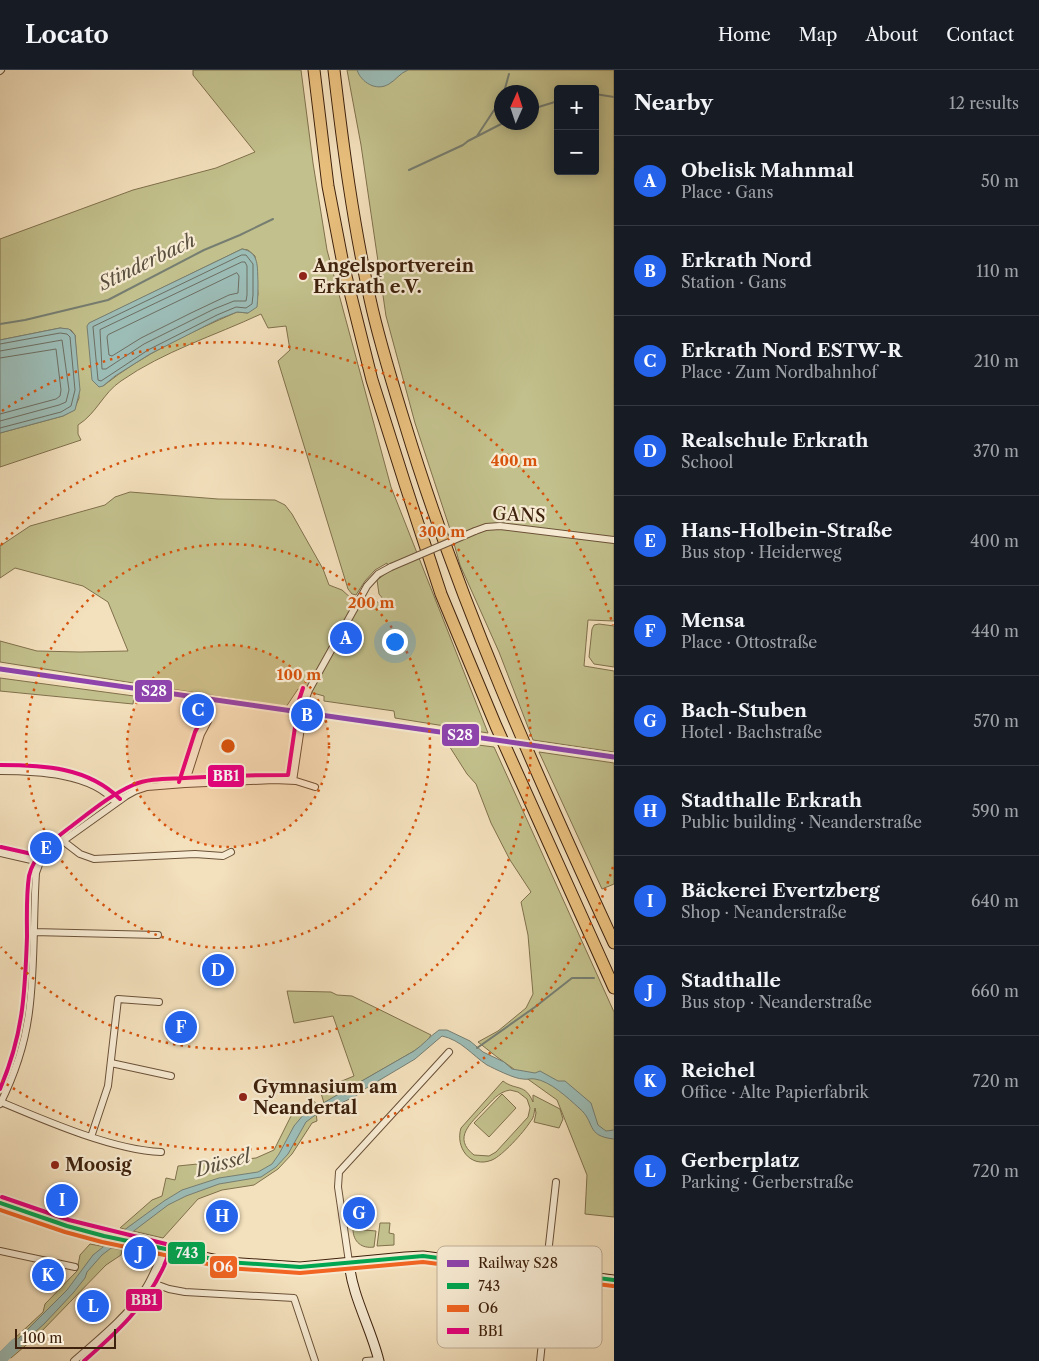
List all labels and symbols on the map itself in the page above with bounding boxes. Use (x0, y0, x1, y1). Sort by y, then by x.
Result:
north arrow (494, 85, 539, 130)
water label: Stinderbach (94, 229, 199, 296)
place label: Angelsportverein Erkrath e.V. (312, 255, 475, 298)
marker: Angelsportverein Erkrath e.V. (297, 270, 309, 282)
text: 400 m (491, 451, 537, 470)
street label: GANS (492, 503, 546, 527)
text: 300 m (419, 522, 465, 541)
text: 200 m (348, 593, 394, 612)
pin: A (330, 619, 362, 657)
your location (382, 629, 408, 655)
text: 100 m (277, 665, 321, 684)
line badge: S28 (134, 679, 173, 703)
text: S28 (141, 682, 167, 700)
pin: C (182, 691, 214, 729)
pin: B (291, 696, 323, 734)
line badge: S28 (441, 723, 480, 747)
text: S28 (447, 726, 473, 744)
centre of rings (219, 737, 237, 755)
line badge: BB1 (207, 764, 245, 788)
text: BB1 (212, 767, 240, 785)
pin: E (30, 829, 62, 867)
pin: D (202, 951, 234, 989)
pin: F (165, 1008, 197, 1046)
place label: Gymnasium am Neandertal (253, 1076, 397, 1119)
marker: Gymnasium am Neandertal (237, 1091, 249, 1103)
water label: Düssel (191, 1144, 255, 1182)
place label: Moosig (65, 1154, 132, 1176)
marker: Moosig (49, 1159, 61, 1171)
pin: I (46, 1181, 78, 1219)
pin: G (343, 1194, 375, 1232)
pin: H (206, 1197, 238, 1235)
pin: J (124, 1234, 156, 1272)
line badge: 743 (167, 1241, 206, 1265)
text: 743 (175, 1244, 199, 1262)
legend (437, 1246, 602, 1348)
text: Railway S28 (478, 1254, 558, 1272)
line badge: O6 (209, 1255, 238, 1279)
pin: K (32, 1256, 64, 1294)
text: O6 (213, 1258, 233, 1276)
text: 743 (478, 1277, 500, 1295)
pin: L (77, 1287, 109, 1325)
line badge: BB1 (125, 1288, 163, 1312)
text: BB1 (130, 1291, 158, 1309)
text: O6 (478, 1299, 498, 1317)
text: BB1 (478, 1322, 504, 1340)
scale bar (15, 1326, 116, 1349)

